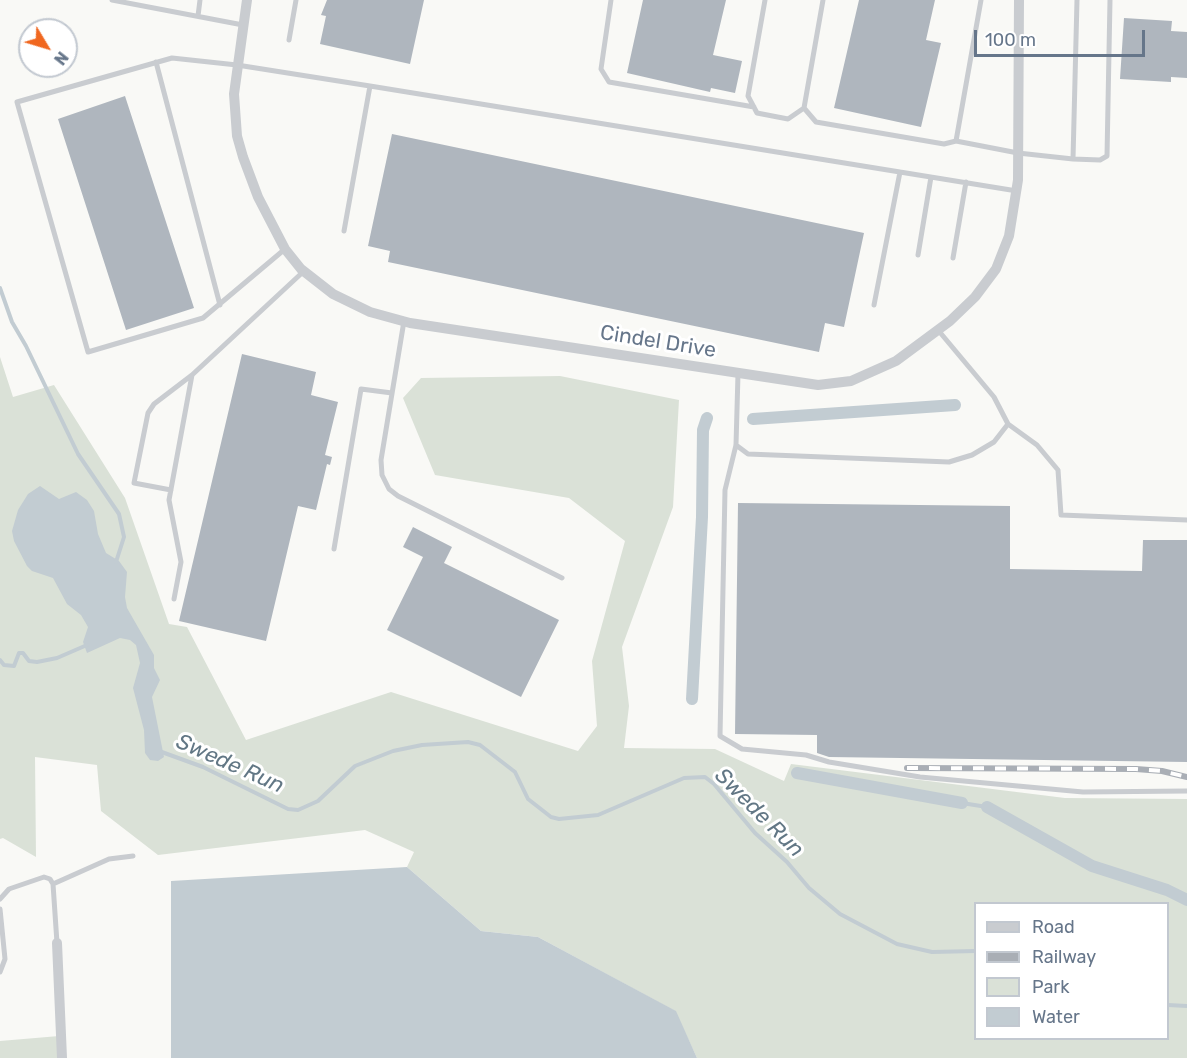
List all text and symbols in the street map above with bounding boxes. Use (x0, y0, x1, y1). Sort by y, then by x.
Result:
north arrow (18, 18, 78, 78)
scale bar (977, 18, 1148, 56)
text: 100 m (985, 29, 1036, 51)
text: N (50, 48, 72, 69)
street label: Cindel Drive (598, 320, 718, 364)
water label: Swede Run (172, 729, 288, 799)
water label: Swede Run (709, 763, 809, 863)
legend (974, 902, 1169, 1040)
text: Road (1032, 916, 1075, 938)
text: Railway (1032, 946, 1096, 968)
text: Park (1032, 976, 1069, 998)
text: Water (1032, 1006, 1080, 1028)

